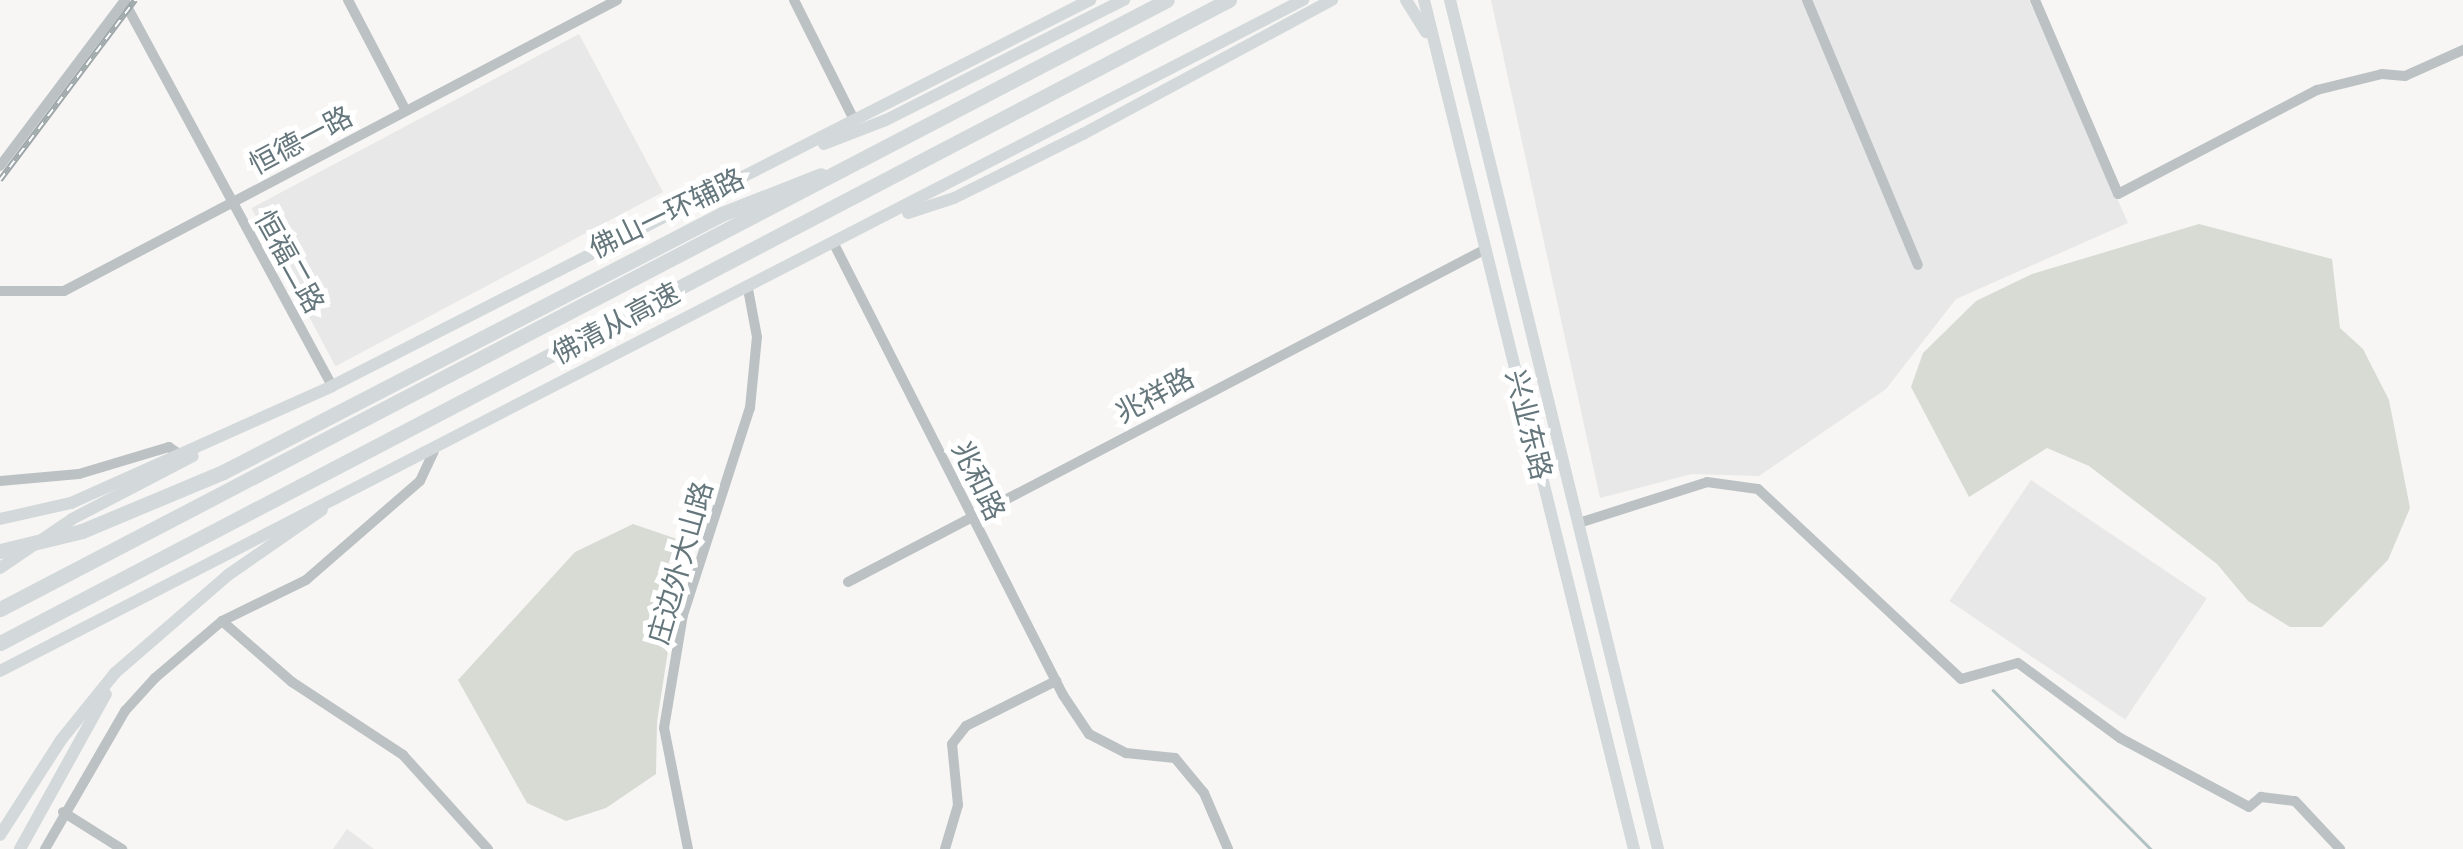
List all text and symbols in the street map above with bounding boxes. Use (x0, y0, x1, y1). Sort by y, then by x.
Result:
street label: 恒德一路 (244, 100, 358, 182)
street label: 佛山一环辅路 (584, 162, 750, 266)
street label: 恒福二路 (247, 205, 331, 319)
street label: 佛清从高速 (546, 276, 686, 372)
street label: 兆祥路 (1110, 361, 1200, 431)
street label: 兴业东路 (1498, 367, 1558, 483)
street label: 兆和路 (944, 436, 1012, 526)
street label: 庄边外大山路 (642, 478, 720, 648)

